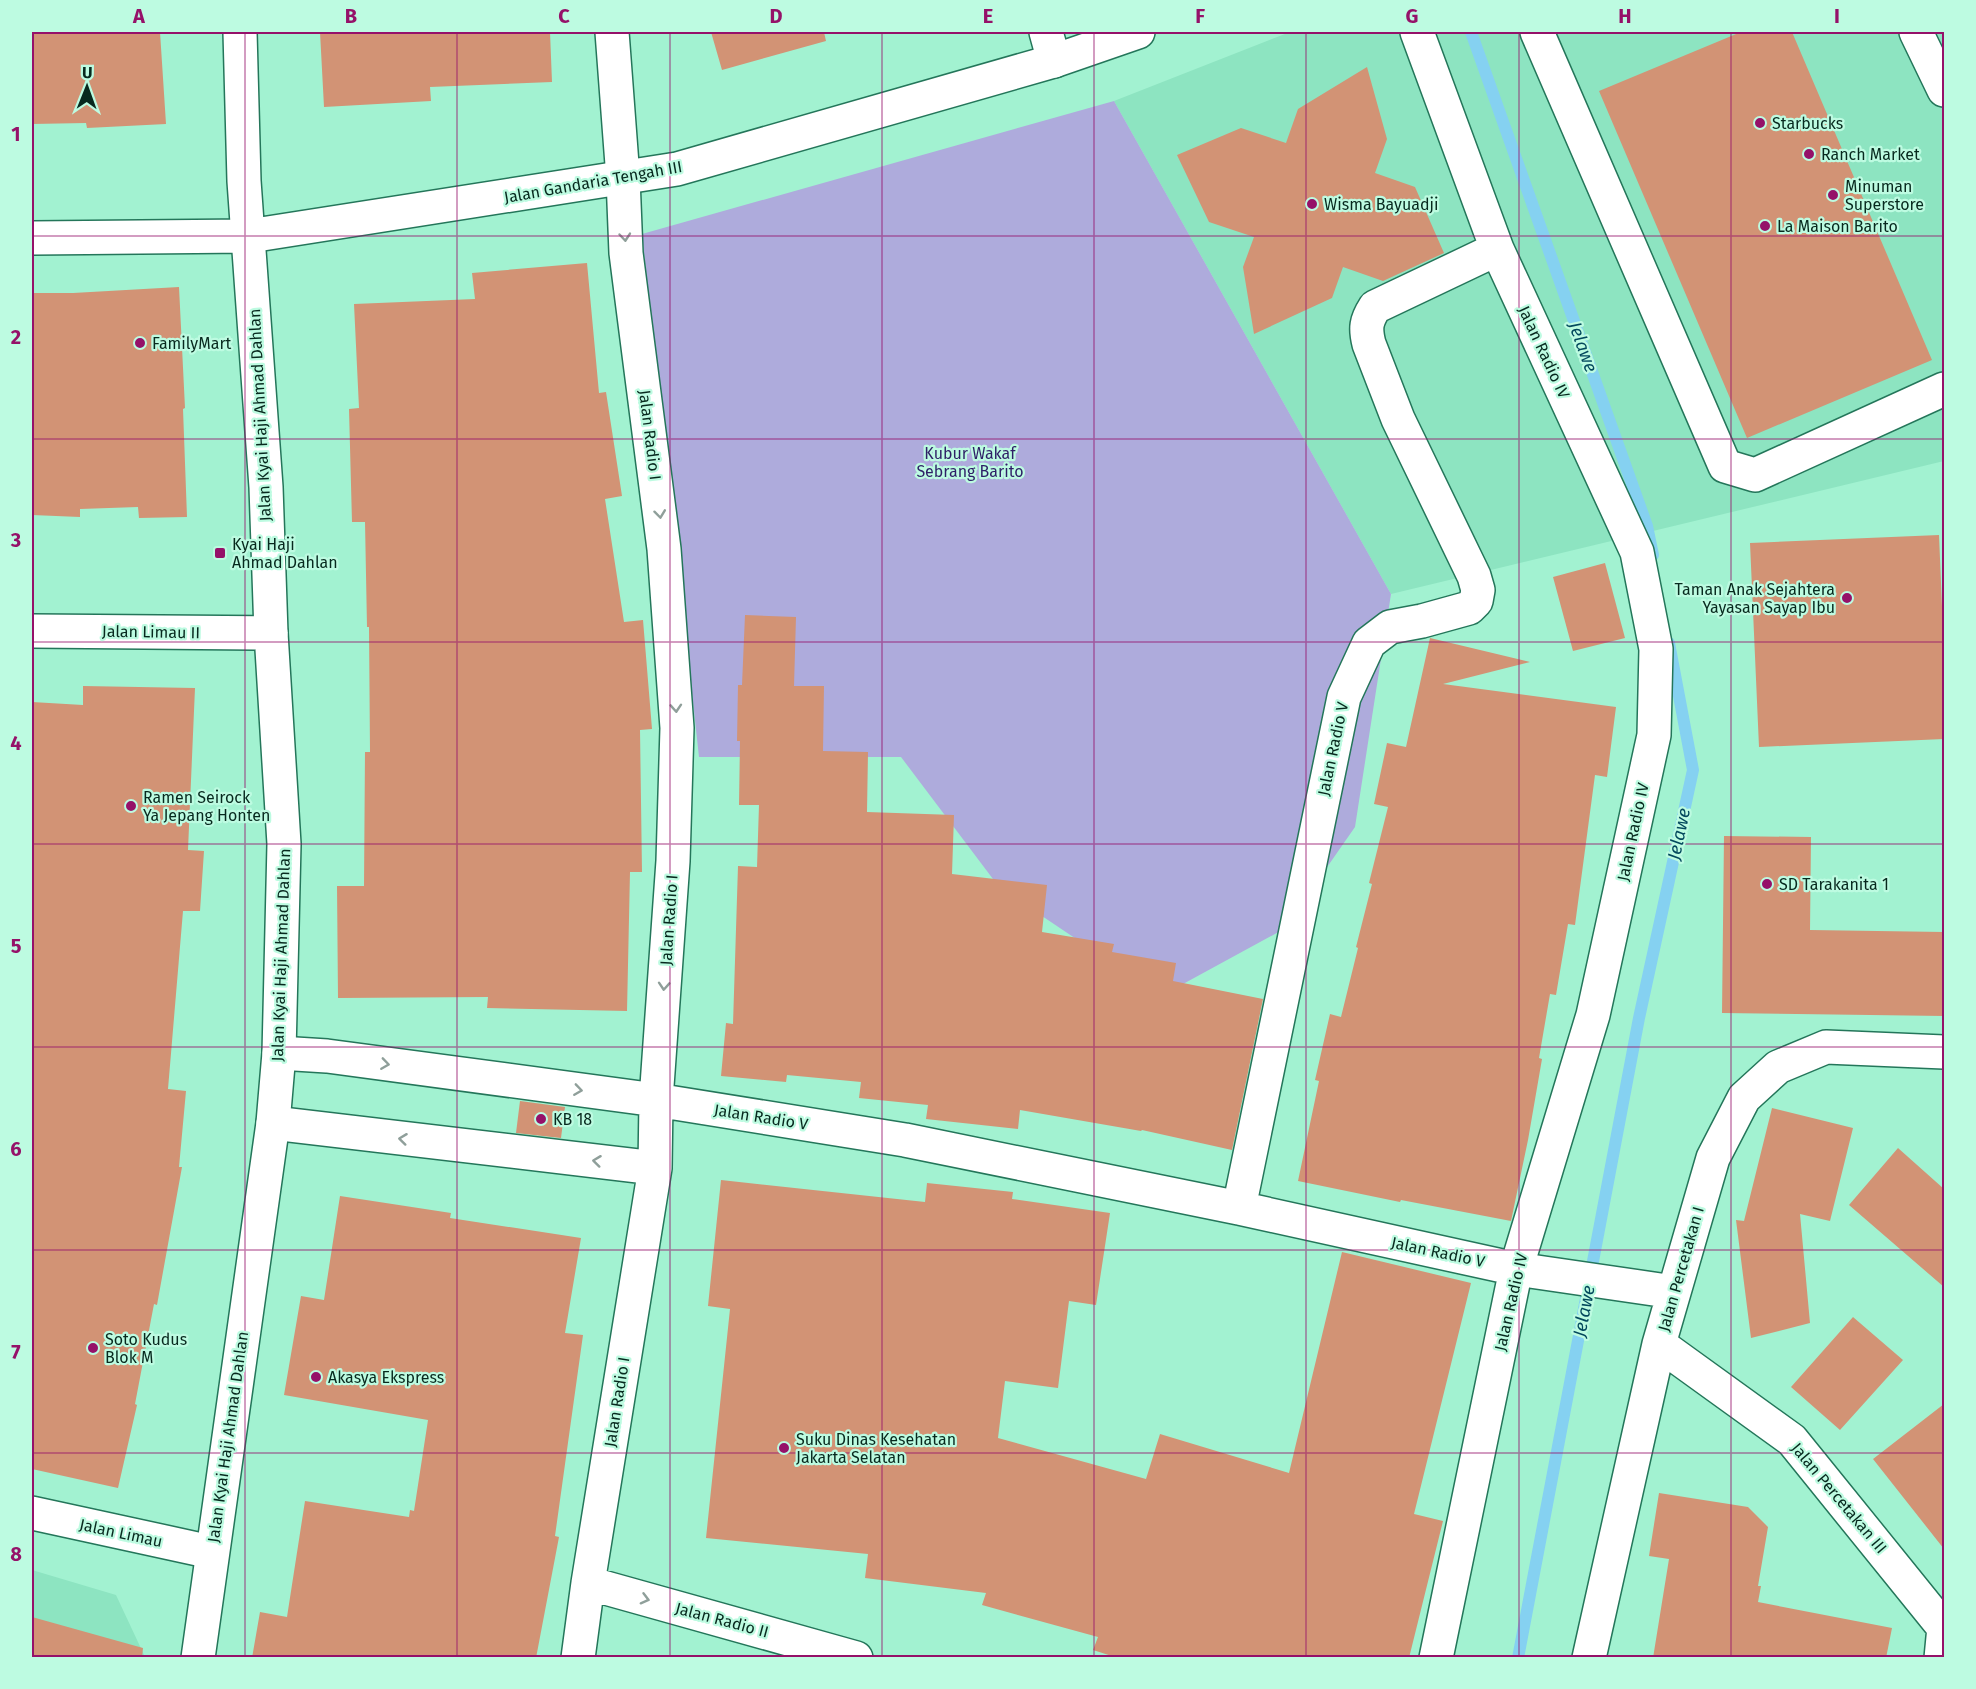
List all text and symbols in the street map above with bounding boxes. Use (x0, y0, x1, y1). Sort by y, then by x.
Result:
text: A (132, 4, 146, 28)
text: B (345, 4, 357, 28)
text: C (558, 4, 570, 28)
text: D (769, 4, 783, 28)
text: E (983, 4, 993, 28)
text: F (1195, 4, 1205, 28)
text: G (1406, 4, 1418, 28)
text: H (1618, 4, 1632, 28)
text: I (1834, 4, 1840, 28)
north arrow (57, 57, 117, 117)
text: U (82, 63, 93, 82)
place label: Starbucks (1772, 114, 1843, 133)
marker: Starbucks (1753, 116, 1767, 130)
text: 1 (11, 122, 21, 146)
place label: Ranch Market (1821, 145, 1920, 164)
marker: Ranch Market (1802, 147, 1816, 161)
street label: Jalan Gandaria Tengah III (503, 157, 683, 207)
place label: Minuman Superstore (1845, 177, 1924, 214)
marker: Minuman Superstore (1826, 188, 1840, 202)
place label: Wisma Bayuadji (1324, 195, 1439, 214)
marker: Wisma Bayuadji (1305, 197, 1319, 211)
place label: La Maison Barito (1777, 217, 1898, 236)
marker: La Maison Barito (1758, 219, 1772, 233)
one-way arrow (618, 232, 631, 241)
street label: Jalan Radio IV (1514, 303, 1574, 401)
street label: Jalan Kyai Haji Ahmad Dahlan (245, 308, 275, 522)
water label: Jelawe (1563, 318, 1602, 375)
text: 2 (11, 325, 21, 349)
place label: FamilyMart (152, 334, 232, 353)
marker: FamilyMart (133, 336, 147, 350)
street label: Jalan Radio I (635, 389, 665, 481)
park label: Kubur Wakaf Sebrang Barito (916, 444, 1024, 481)
one-way arrow (653, 509, 665, 518)
text: 3 (10, 528, 21, 552)
place label: Kyai Haji Ahmad Dahlan (232, 535, 338, 572)
marker: Kyai Haji Ahmad Dahlan (213, 546, 227, 560)
place label: Taman Anak Sejahtera Yayasan Sayap Ibu (1675, 580, 1835, 617)
marker: Taman Anak Sejahtera Yayasan Sayap Ibu (1840, 591, 1854, 605)
street label: Jalan Limau II (102, 622, 200, 642)
street label: Jalan Radio V (1314, 700, 1352, 798)
one-way arrow (669, 703, 682, 712)
text: 4 (10, 731, 22, 755)
street label: Jalan Radio IV (1613, 781, 1653, 883)
place label: Ramen Seirock Ya Jepang Honten (143, 788, 270, 825)
marker: Ramen Seirock Ya Jepang Honten (124, 799, 138, 813)
water label: Jelawe (1663, 806, 1695, 863)
street label: Jalan Kyai Haji Ahmad Dahlan (268, 848, 294, 1062)
street label: Jalan Radio I (656, 874, 682, 966)
place label: SD Tarakanita 1 (1779, 875, 1889, 894)
marker: SD Tarakanita 1 (1760, 877, 1774, 891)
text: 5 (11, 934, 22, 958)
one-way arrow (658, 982, 671, 991)
one-way arrow (380, 1057, 390, 1070)
one-way arrow (574, 1083, 583, 1095)
street label: Jalan Radio V (713, 1100, 810, 1134)
place label: KB 18 (553, 1110, 592, 1129)
marker: KB 18 (534, 1112, 548, 1126)
one-way arrow (399, 1133, 408, 1145)
text: 6 (10, 1137, 22, 1161)
one-way arrow (592, 1156, 602, 1168)
street label: Jalan Percetakan I (1654, 1204, 1708, 1334)
street label: Jalan Radio V (1389, 1233, 1487, 1271)
street label: Jalan Radio IV (1491, 1251, 1532, 1353)
water label: Jelawe (1568, 1283, 1600, 1340)
place label: Soto Kudus Blok M (105, 1330, 187, 1367)
street label: Jalan Kyai Haji Ahmad Dahlan (204, 1330, 252, 1544)
text: 7 (11, 1340, 21, 1364)
marker: Soto Kudus Blok M (86, 1341, 100, 1355)
street label: Jalan Radio I (601, 1356, 633, 1448)
place label: Akasya Ekspress (328, 1368, 444, 1387)
marker: Akasya Ekspress (309, 1370, 323, 1384)
place label: Suku Dinas Kesehatan Jakarta Selatan (796, 1430, 956, 1467)
street label: Jalan Percetakan III (1787, 1439, 1891, 1557)
marker: Suku Dinas Kesehatan Jakarta Selatan (777, 1441, 791, 1455)
street label: Jalan Limau (78, 1515, 164, 1551)
text: 8 (10, 1542, 22, 1566)
one-way arrow (640, 1591, 650, 1604)
street label: Jalan Radio II (673, 1598, 771, 1642)

